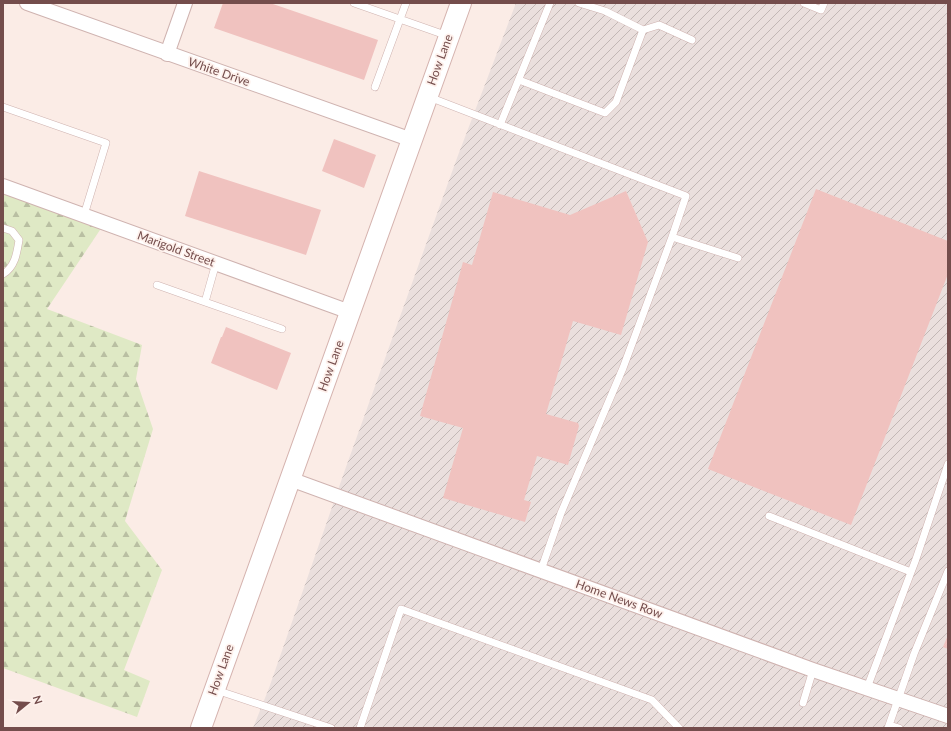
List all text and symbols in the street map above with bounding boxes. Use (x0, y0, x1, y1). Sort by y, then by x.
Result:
street label: How Lane (423, 32, 456, 87)
street label: White Drive (186, 54, 252, 89)
street label: Marigold Street (135, 228, 218, 270)
street label: How Lane (314, 338, 347, 393)
street label: Home News Row (574, 576, 665, 621)
street label: How Lane (204, 642, 237, 697)
north arrow (8, 683, 48, 723)
text: N (30, 694, 45, 706)

